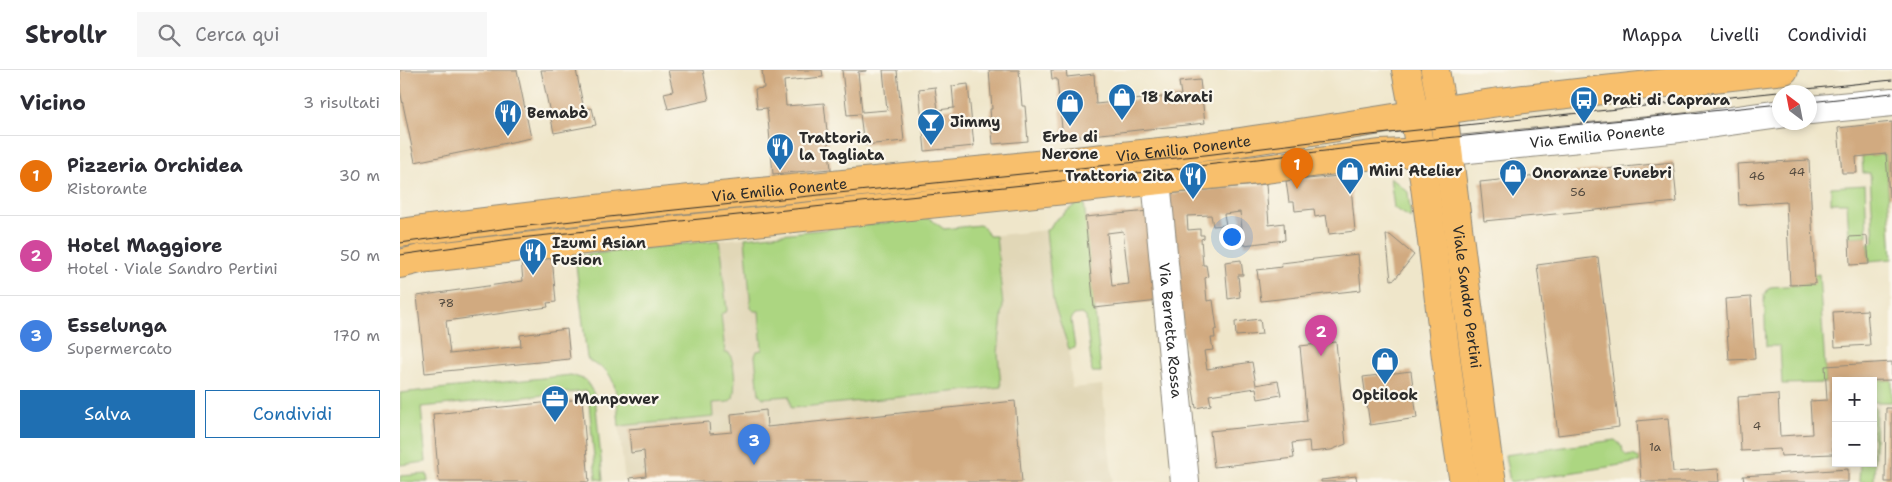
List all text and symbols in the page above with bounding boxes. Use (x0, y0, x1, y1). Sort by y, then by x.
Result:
search box (137, 12, 487, 57)
text: Strollr (25, 19, 107, 51)
icon: search (155, 21, 183, 49)
text: Cerca qui (195, 22, 280, 47)
text: Mappa (1622, 23, 1682, 47)
text: Livelli (1710, 23, 1759, 47)
text: Condividi (1787, 23, 1867, 47)
shop icon: 18 Karati (1107, 82, 1137, 121)
bus stop icon: Prati di Caprara (1569, 85, 1599, 124)
north arrow (1772, 85, 1817, 130)
place label: 18 Karati (1141, 87, 1213, 107)
shop icon: Erbe di Nerone (1055, 88, 1085, 127)
text: Vicino (20, 89, 86, 117)
place label: Prati di Caprara (1603, 90, 1731, 110)
text: 3 risultati (303, 92, 380, 113)
restaurant icon: Bemabò (493, 98, 523, 137)
place label: Bemabò (527, 103, 588, 123)
bar icon: Jimmy (916, 107, 946, 146)
place label: Jimmy (950, 112, 1000, 132)
street label: Via Emilia Ponente (1529, 120, 1666, 153)
place label: Erbe di Nerone (1042, 127, 1098, 164)
place label: Trattoria la Tagliata (799, 128, 885, 165)
street label: Via Emilia Ponente (1115, 131, 1252, 167)
restaurant icon: Trattoria la Tagliata (765, 132, 795, 171)
pin: 1 (1281, 148, 1313, 189)
text: Pizzeria Orchidea (67, 153, 243, 178)
shop icon: Mini Atelier (1335, 156, 1365, 195)
shop icon: Onoranze Funebri (1498, 158, 1528, 197)
restaurant icon: Trattoria Zita (1178, 161, 1208, 200)
place label: Mini Atelier (1369, 161, 1463, 181)
place label: Onoranze Funebri (1532, 163, 1672, 183)
house number: 44 (1789, 164, 1805, 180)
text: 1 (32, 165, 40, 186)
text: 30 m (339, 165, 380, 186)
place label: Trattoria Zita (1065, 166, 1175, 186)
house number: 46 (1749, 168, 1765, 184)
street label: Via Emilia Ponente (711, 174, 848, 207)
text: Ristorante (67, 178, 148, 199)
house number: 56 (1570, 184, 1586, 200)
your location (1219, 224, 1245, 250)
street label: Viale Sandro Pertini (1448, 224, 1486, 370)
text: Hotel Maggiore (67, 233, 223, 258)
place label: Izumi Asian Fusion (552, 233, 646, 270)
restaurant icon: Izumi Asian Fusion (518, 237, 548, 276)
text: 2 (30, 245, 42, 266)
text: 50 m (340, 245, 380, 266)
text: Hotel · Viale Sandro Pertini (67, 258, 278, 279)
street label: Via Berretta Rossa (1154, 262, 1187, 400)
house number: 78 (438, 295, 454, 311)
text: Esselunga (67, 313, 167, 338)
pin: 2 (1305, 315, 1337, 356)
text: 3 (30, 325, 42, 346)
text: 170 m (333, 325, 380, 346)
text: Supermercato (67, 338, 172, 359)
shop icon: Optilook (1370, 346, 1400, 385)
map controls (1832, 377, 1877, 467)
button: + (1832, 377, 1877, 422)
office icon: Manpower (540, 384, 570, 423)
place label: Optilook (1352, 385, 1418, 405)
place label: Manpower (574, 389, 659, 409)
button: Salva (20, 390, 195, 438)
button: Condividi (205, 390, 380, 438)
house number: 4 (1753, 418, 1761, 434)
button: − (1832, 422, 1877, 467)
pin: 3 (738, 424, 770, 465)
house number: 1a (1649, 439, 1662, 455)

